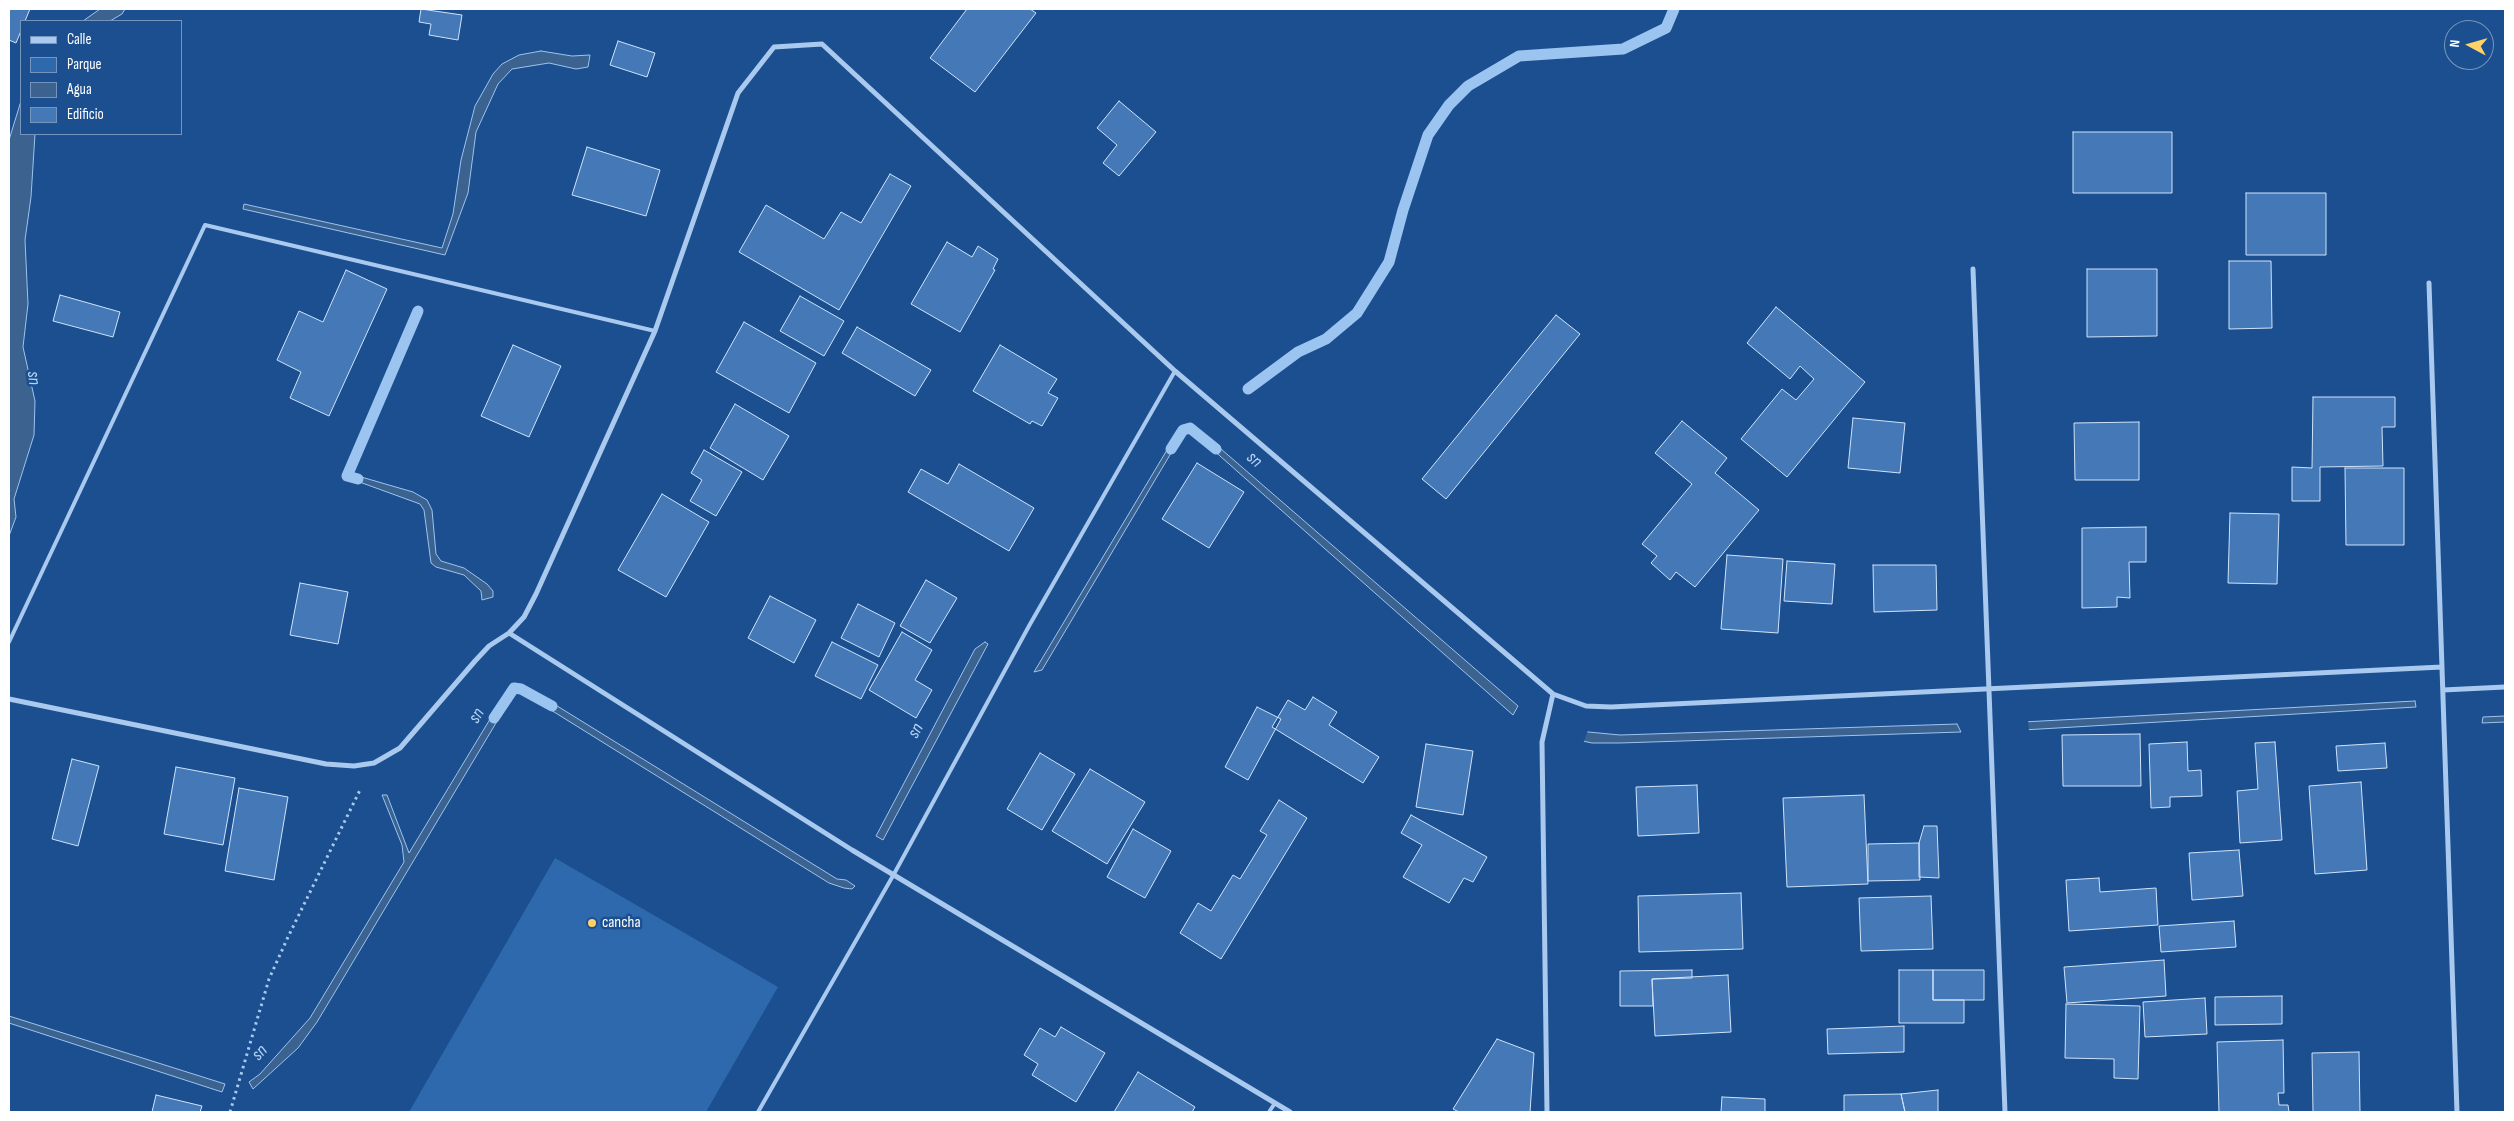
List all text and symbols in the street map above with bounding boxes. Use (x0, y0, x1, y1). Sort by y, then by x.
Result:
legend (20, 20, 182, 135)
north arrow (2444, 20, 2494, 70)
text: Calle (67, 30, 91, 49)
text: N (2446, 39, 2463, 48)
text: Parque (67, 55, 102, 74)
text: Agua (67, 80, 92, 99)
text: Edificio (67, 105, 104, 124)
water label: sn (21, 370, 45, 386)
water label: sn (1242, 447, 1266, 473)
water label: sn (464, 704, 490, 728)
water label: sn (903, 720, 929, 742)
place label: cancha (602, 913, 641, 933)
marker: cancha (586, 917, 598, 929)
water label: sn (247, 1041, 273, 1065)

